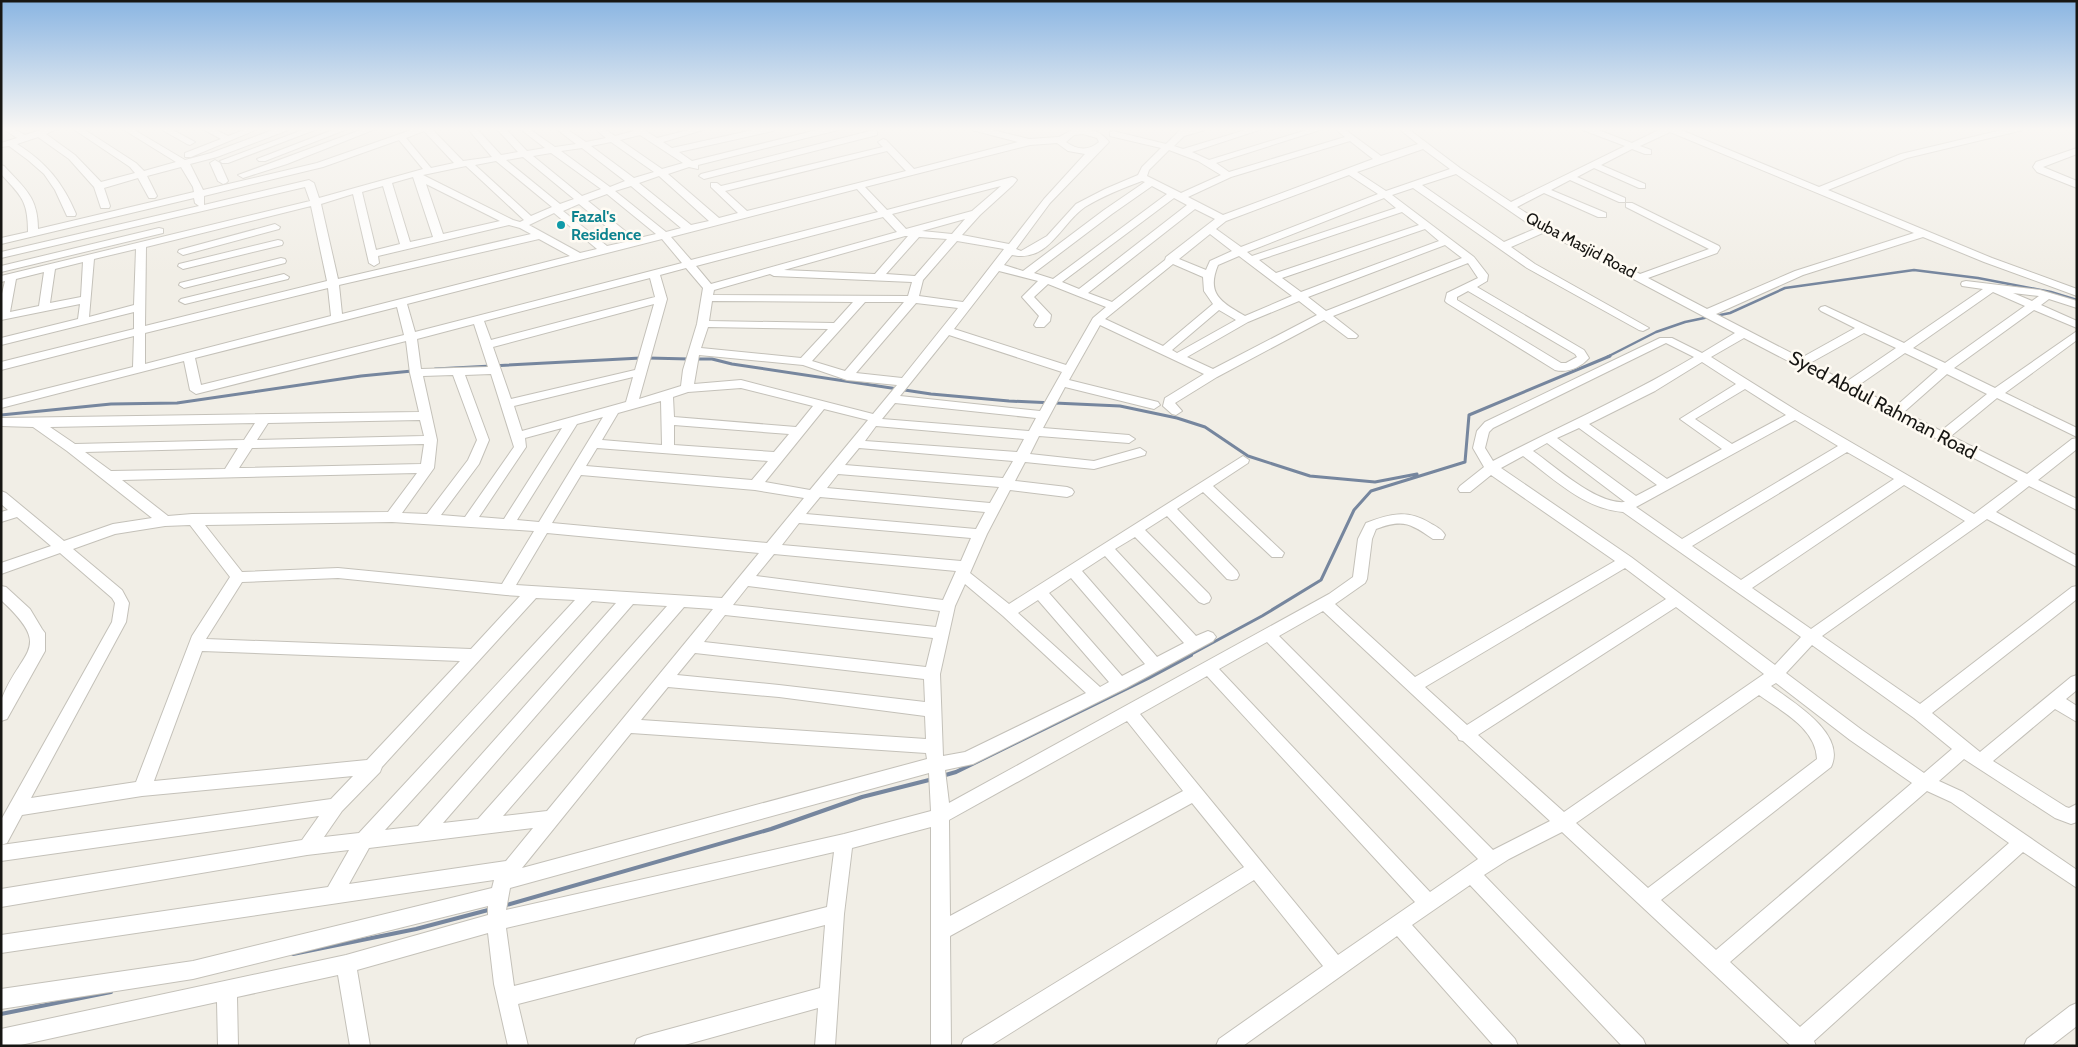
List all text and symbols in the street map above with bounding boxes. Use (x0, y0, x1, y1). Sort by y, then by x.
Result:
place label: Fazal's Residence (571, 207, 641, 244)
street label: Quba Masjid Road (1523, 208, 1639, 282)
marker: Fazal's Residence (555, 219, 567, 231)
street label: Syed Abdul Rahman Road (1785, 346, 1981, 464)

